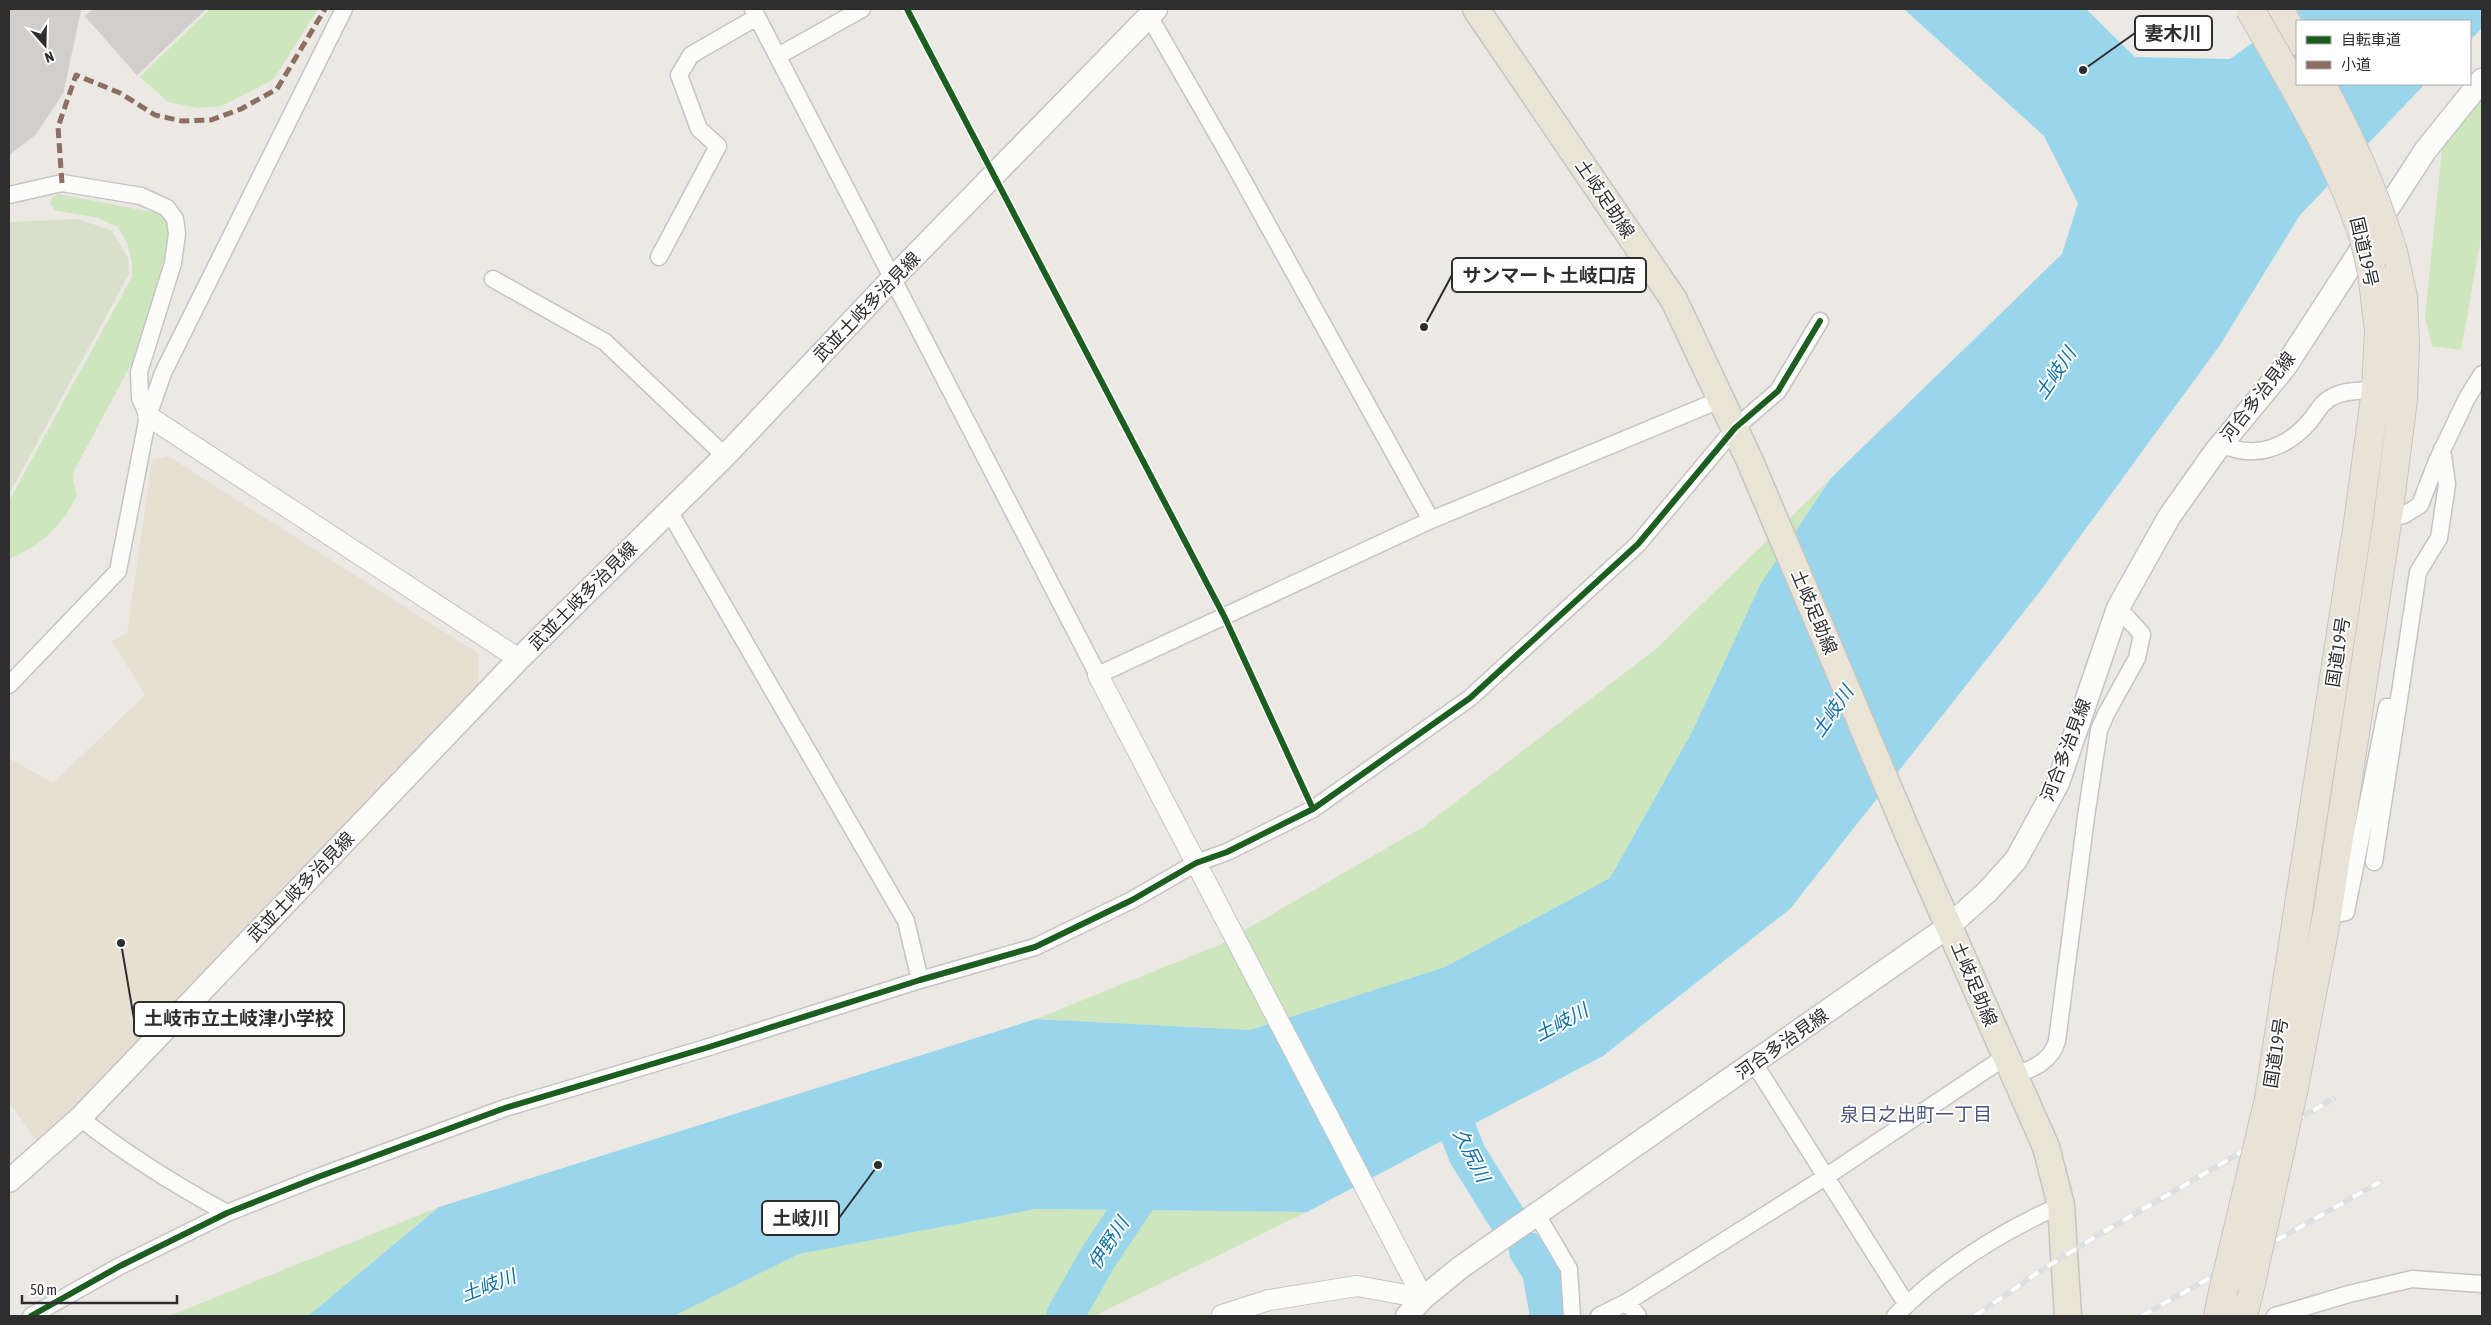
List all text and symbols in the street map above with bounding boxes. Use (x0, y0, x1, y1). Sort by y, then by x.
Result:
callout: 妻木川 (2135, 16, 2212, 50)
north arrow (20, 20, 70, 70)
legend (2296, 20, 2471, 85)
text: 妻木川 (2144, 22, 2202, 44)
text: 自転車道 (2341, 31, 2401, 48)
text: N (43, 48, 56, 66)
text: 小道 (2341, 56, 2371, 73)
street label: 土岐足助線 (1572, 156, 1639, 242)
street label: 国道19号 (2346, 215, 2383, 289)
street label: 武並土岐多治見線 (809, 248, 924, 366)
callout: サンマート 土岐口店 (1452, 258, 1646, 292)
text: サンマート 土岐口店 (1462, 264, 1636, 286)
water label: 土岐川 (2030, 342, 2081, 403)
street label: 河合多治見線 (2216, 348, 2299, 446)
street label: 武並土岐多治見線 (524, 537, 641, 654)
street label: 土岐足助線 (1787, 566, 1842, 657)
street label: 国道19号 (2322, 615, 2353, 689)
water label: 土岐川 (1807, 680, 1859, 741)
street label: 河合多治見線 (2036, 696, 2095, 804)
street label: 武並土岐多治見線 (243, 828, 358, 946)
street label: 土岐足助線 (1947, 938, 2002, 1029)
water label: 土岐川 (1531, 998, 1593, 1045)
callout: 土岐市立土岐津小学校 (134, 1002, 344, 1036)
street label: 河合多治見線 (1731, 1004, 1832, 1083)
text: 土岐市立土岐津小学校 (144, 1007, 334, 1029)
street label: 国道19号 (2260, 1016, 2291, 1090)
district label: 泉日之出町一丁目 (1840, 1103, 1992, 1125)
water label: 久尻川 (1449, 1125, 1496, 1187)
callout: 土岐川 (762, 1201, 839, 1235)
text: 土岐川 (772, 1207, 830, 1229)
water label: 伊野川 (1083, 1211, 1134, 1273)
water label: 土岐川 (457, 1264, 520, 1305)
scale bar (22, 1272, 178, 1304)
text: 50 m (30, 1281, 57, 1298)

